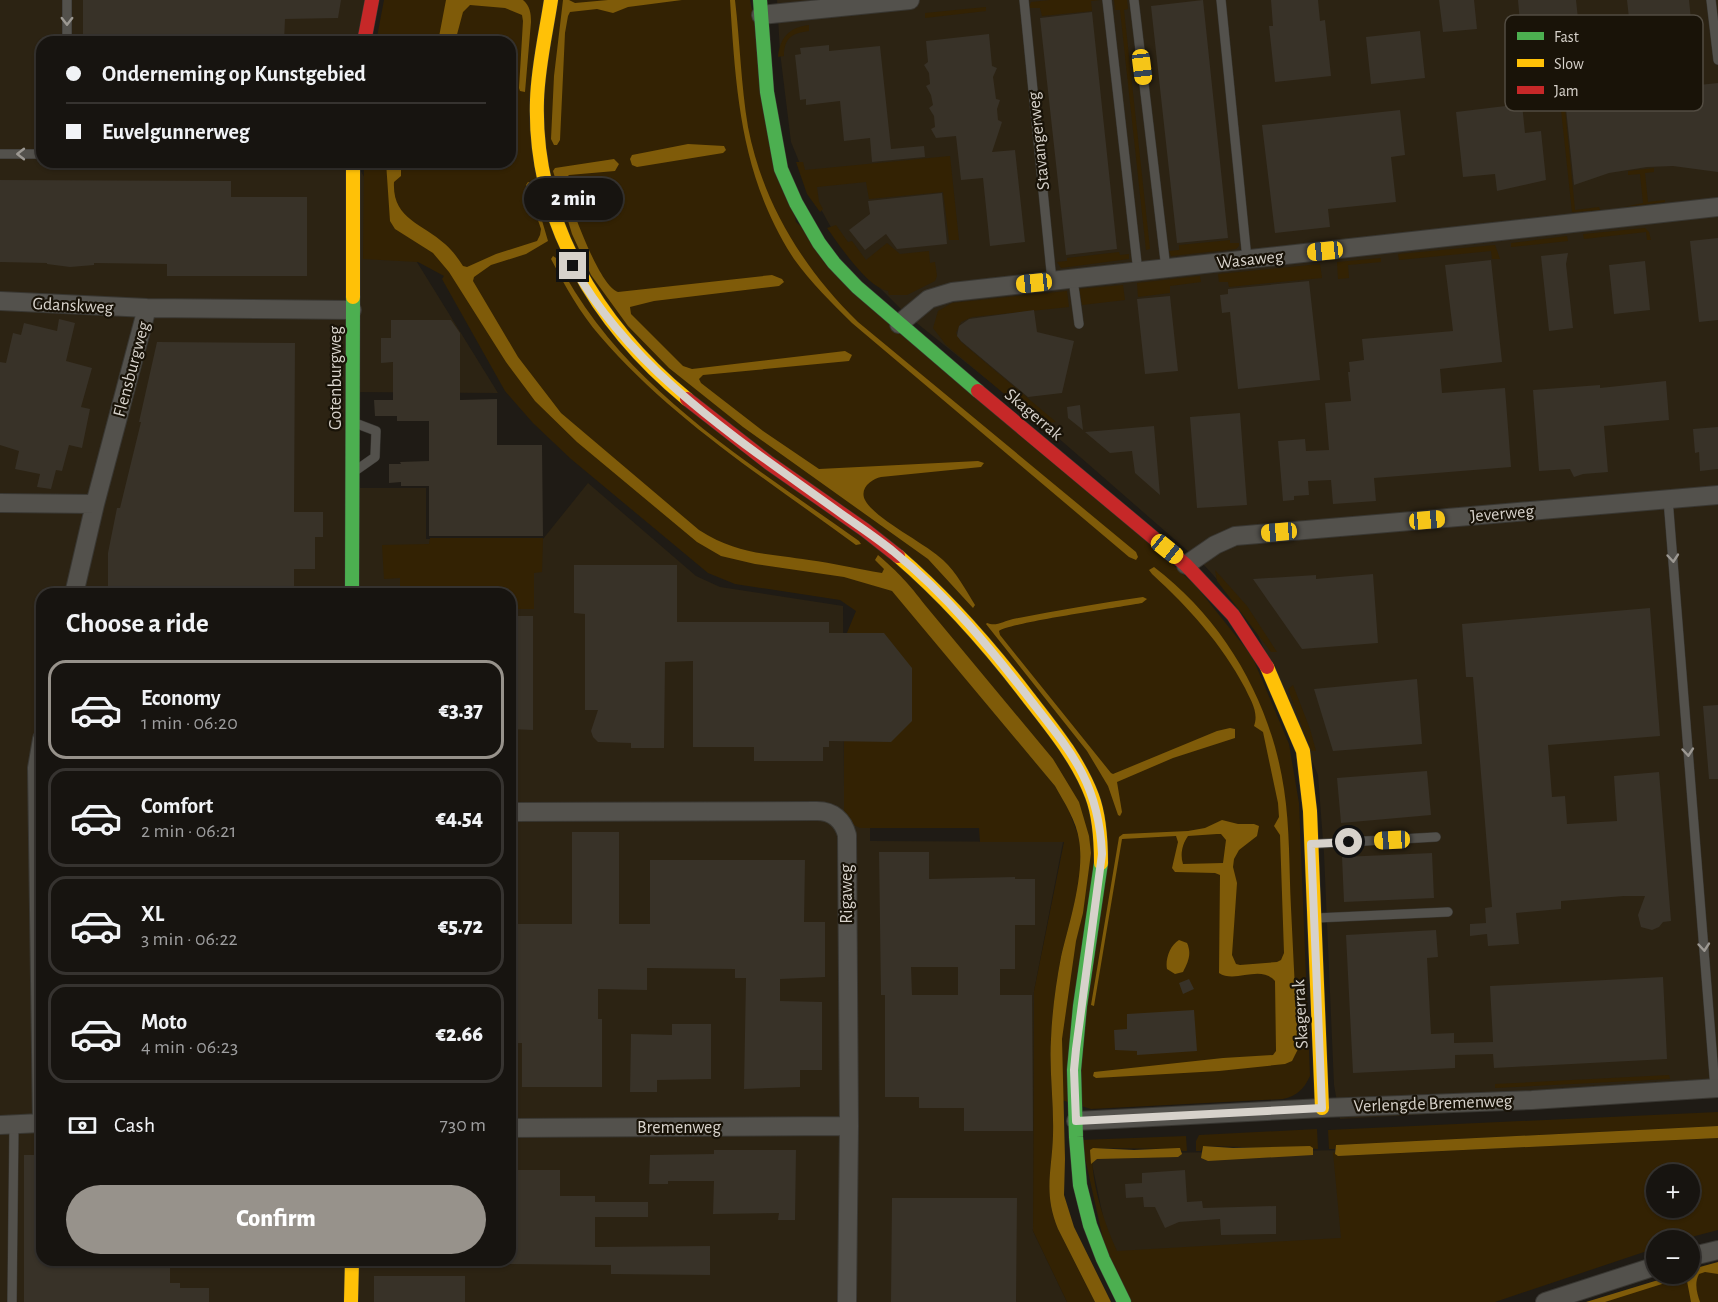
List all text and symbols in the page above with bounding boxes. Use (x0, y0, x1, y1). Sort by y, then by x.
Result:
legend (1505, 15, 1703, 111)
one-way arrow (61, 17, 73, 26)
text: Fast (1554, 29, 1579, 45)
car (1131, 48, 1153, 86)
text: Slow (1554, 56, 1584, 72)
text: Onderneming op Kunstgebied (102, 63, 366, 85)
text: Jam (1554, 83, 1579, 99)
street label: Stavangerweg (1025, 91, 1053, 191)
text: Euvelgunnerweg (102, 121, 250, 143)
one-way arrow (16, 148, 25, 160)
callout: 2 min (524, 179, 622, 221)
text: 2 min (551, 189, 596, 209)
car (1306, 240, 1344, 262)
street label: Wasaweg (1216, 248, 1285, 272)
route end (559, 252, 586, 279)
car (1015, 272, 1053, 294)
street label: Gdanskweg (32, 295, 114, 317)
street label: Flensburgweg (111, 319, 153, 419)
street label: Gotenburgweg (327, 326, 345, 430)
street label: Skagerrak (1001, 386, 1066, 445)
street label: Jeverweg (1469, 502, 1535, 526)
car (1408, 509, 1446, 531)
car (1260, 521, 1298, 543)
car (1147, 531, 1187, 567)
one-way arrow (1666, 553, 1679, 562)
text: Choose a ride (66, 610, 209, 637)
icon: car (69, 683, 123, 737)
text: Economy (141, 687, 221, 709)
text: €3.37 (439, 699, 483, 721)
text: 1 min · 06:20 (141, 713, 238, 733)
one-way arrow (1681, 748, 1694, 757)
icon: car (69, 791, 123, 845)
text: Comfort (141, 795, 213, 817)
text: €4.54 (436, 807, 483, 829)
text: 2 min · 06:21 (141, 821, 236, 841)
route start (1335, 828, 1362, 855)
car (1374, 830, 1410, 850)
street label: Rigaweg (838, 864, 856, 924)
icon: car (69, 899, 123, 953)
text: XL (141, 903, 164, 925)
text: €5.72 (438, 915, 483, 937)
text: 3 min · 06:22 (141, 929, 238, 949)
one-way arrow (1697, 942, 1710, 951)
street label: Skagerrak (1290, 978, 1312, 1049)
icon: car (69, 1007, 123, 1061)
text: Moto (141, 1011, 187, 1033)
text: €2.66 (436, 1023, 483, 1045)
text: 4 min · 06:23 (141, 1037, 238, 1057)
street label: Verlengde Bremenweg (1353, 1092, 1513, 1116)
icon: cash (66, 1109, 99, 1142)
text: Cash (114, 1114, 155, 1136)
text: 730 m (440, 1115, 486, 1135)
street label: Bremenweg (637, 1119, 721, 1137)
map controls (1646, 1164, 1700, 1284)
button: + (1646, 1164, 1700, 1218)
button: Confirm (66, 1185, 486, 1254)
button: − (1646, 1230, 1700, 1284)

